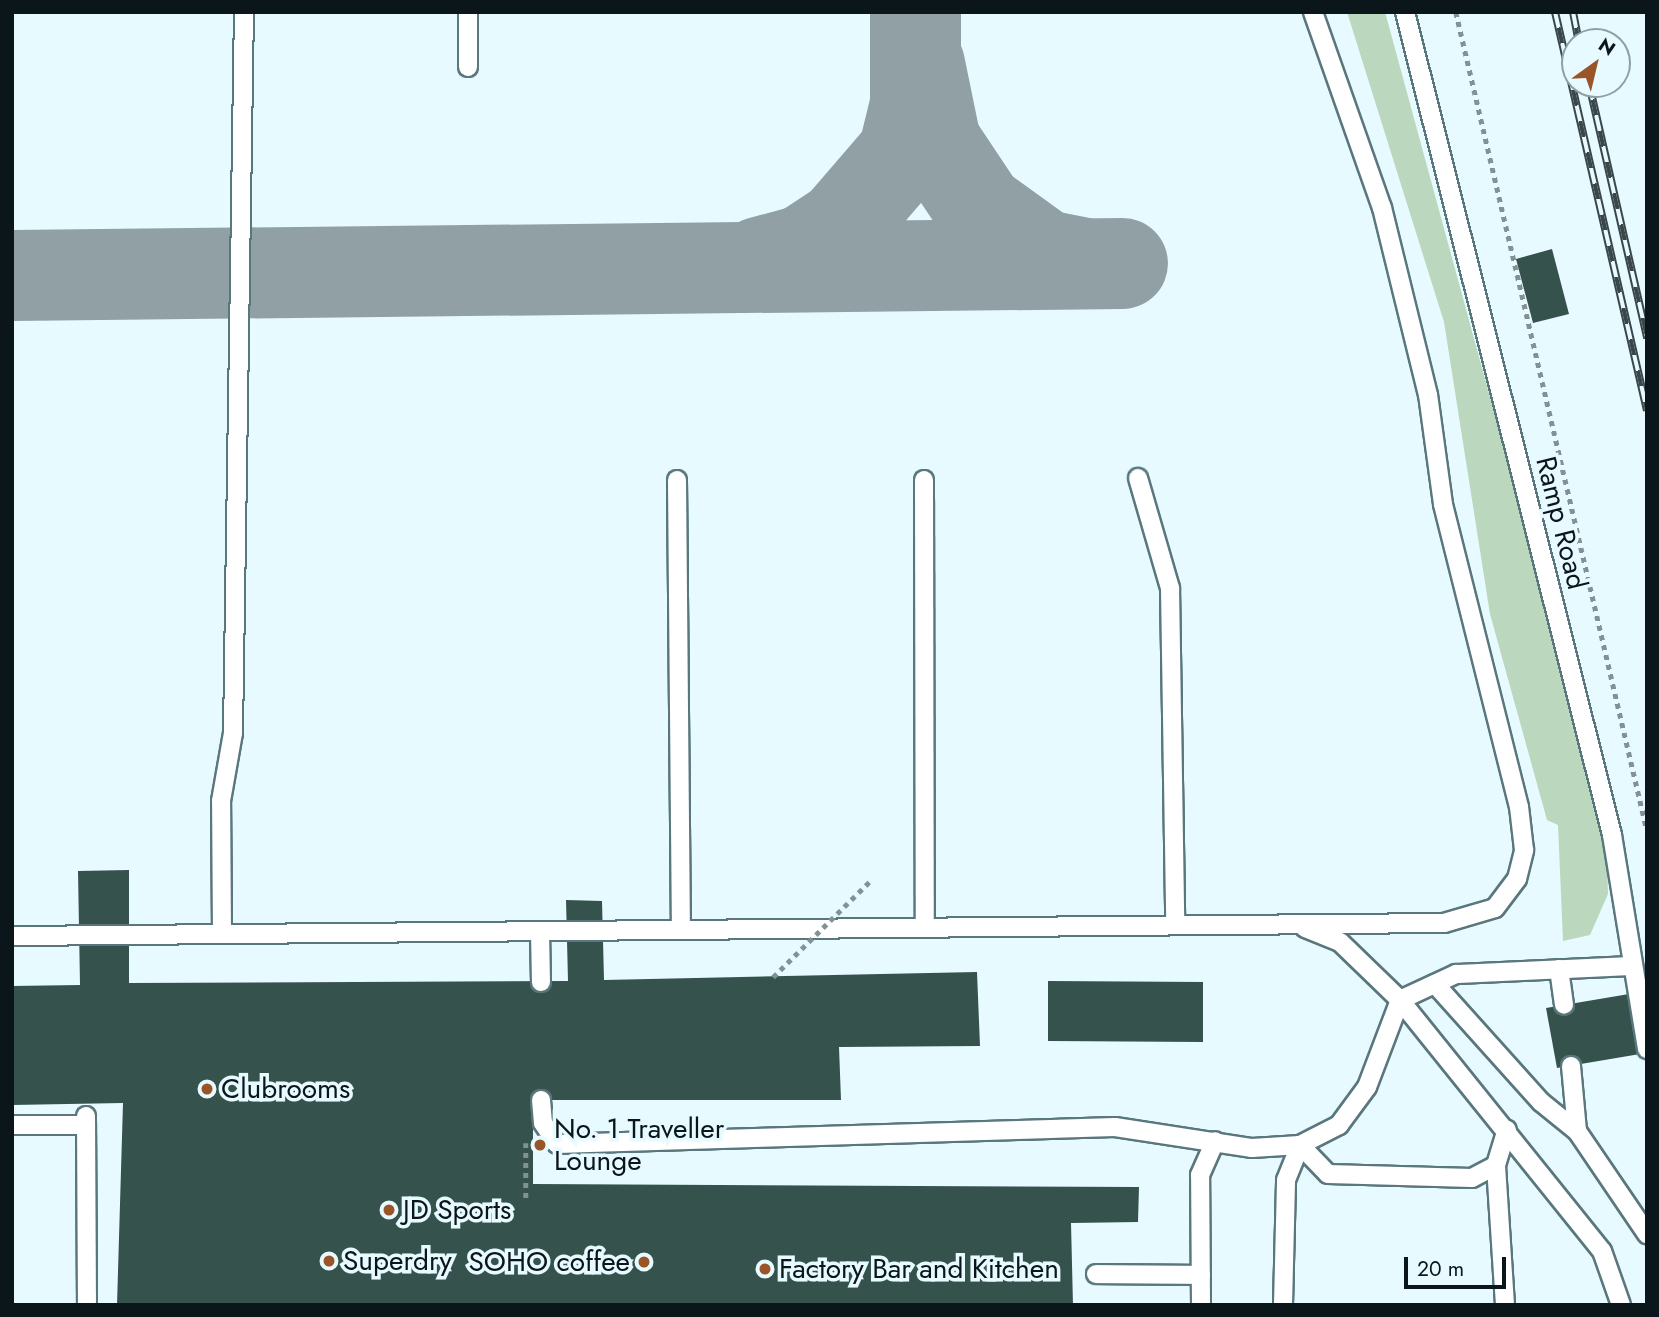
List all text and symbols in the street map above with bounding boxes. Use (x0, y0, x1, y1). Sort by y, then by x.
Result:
north arrow (1561, 28, 1631, 98)
text: N (1593, 31, 1621, 62)
street label: Ramp Road (1528, 453, 1594, 593)
place label: Clubrooms (221, 1072, 350, 1106)
marker: Clubrooms (199, 1081, 215, 1097)
place label: No. 1 Traveller Lounge (554, 1112, 724, 1178)
marker: No. 1 Traveller Lounge (532, 1137, 548, 1153)
place label: JD Sports (403, 1193, 511, 1227)
marker: JD Sports (381, 1202, 397, 1218)
place label: Superdry (343, 1244, 452, 1278)
scale bar (1407, 1244, 1508, 1288)
place label: SOHO coffee (468, 1245, 630, 1279)
place label: Factory Bar and Kitchen (779, 1252, 1059, 1286)
marker: Superdry (321, 1253, 337, 1269)
marker: SOHO coffee (636, 1254, 652, 1270)
text: 20 m (1417, 1254, 1464, 1284)
marker: Factory Bar and Kitchen (757, 1261, 773, 1277)

